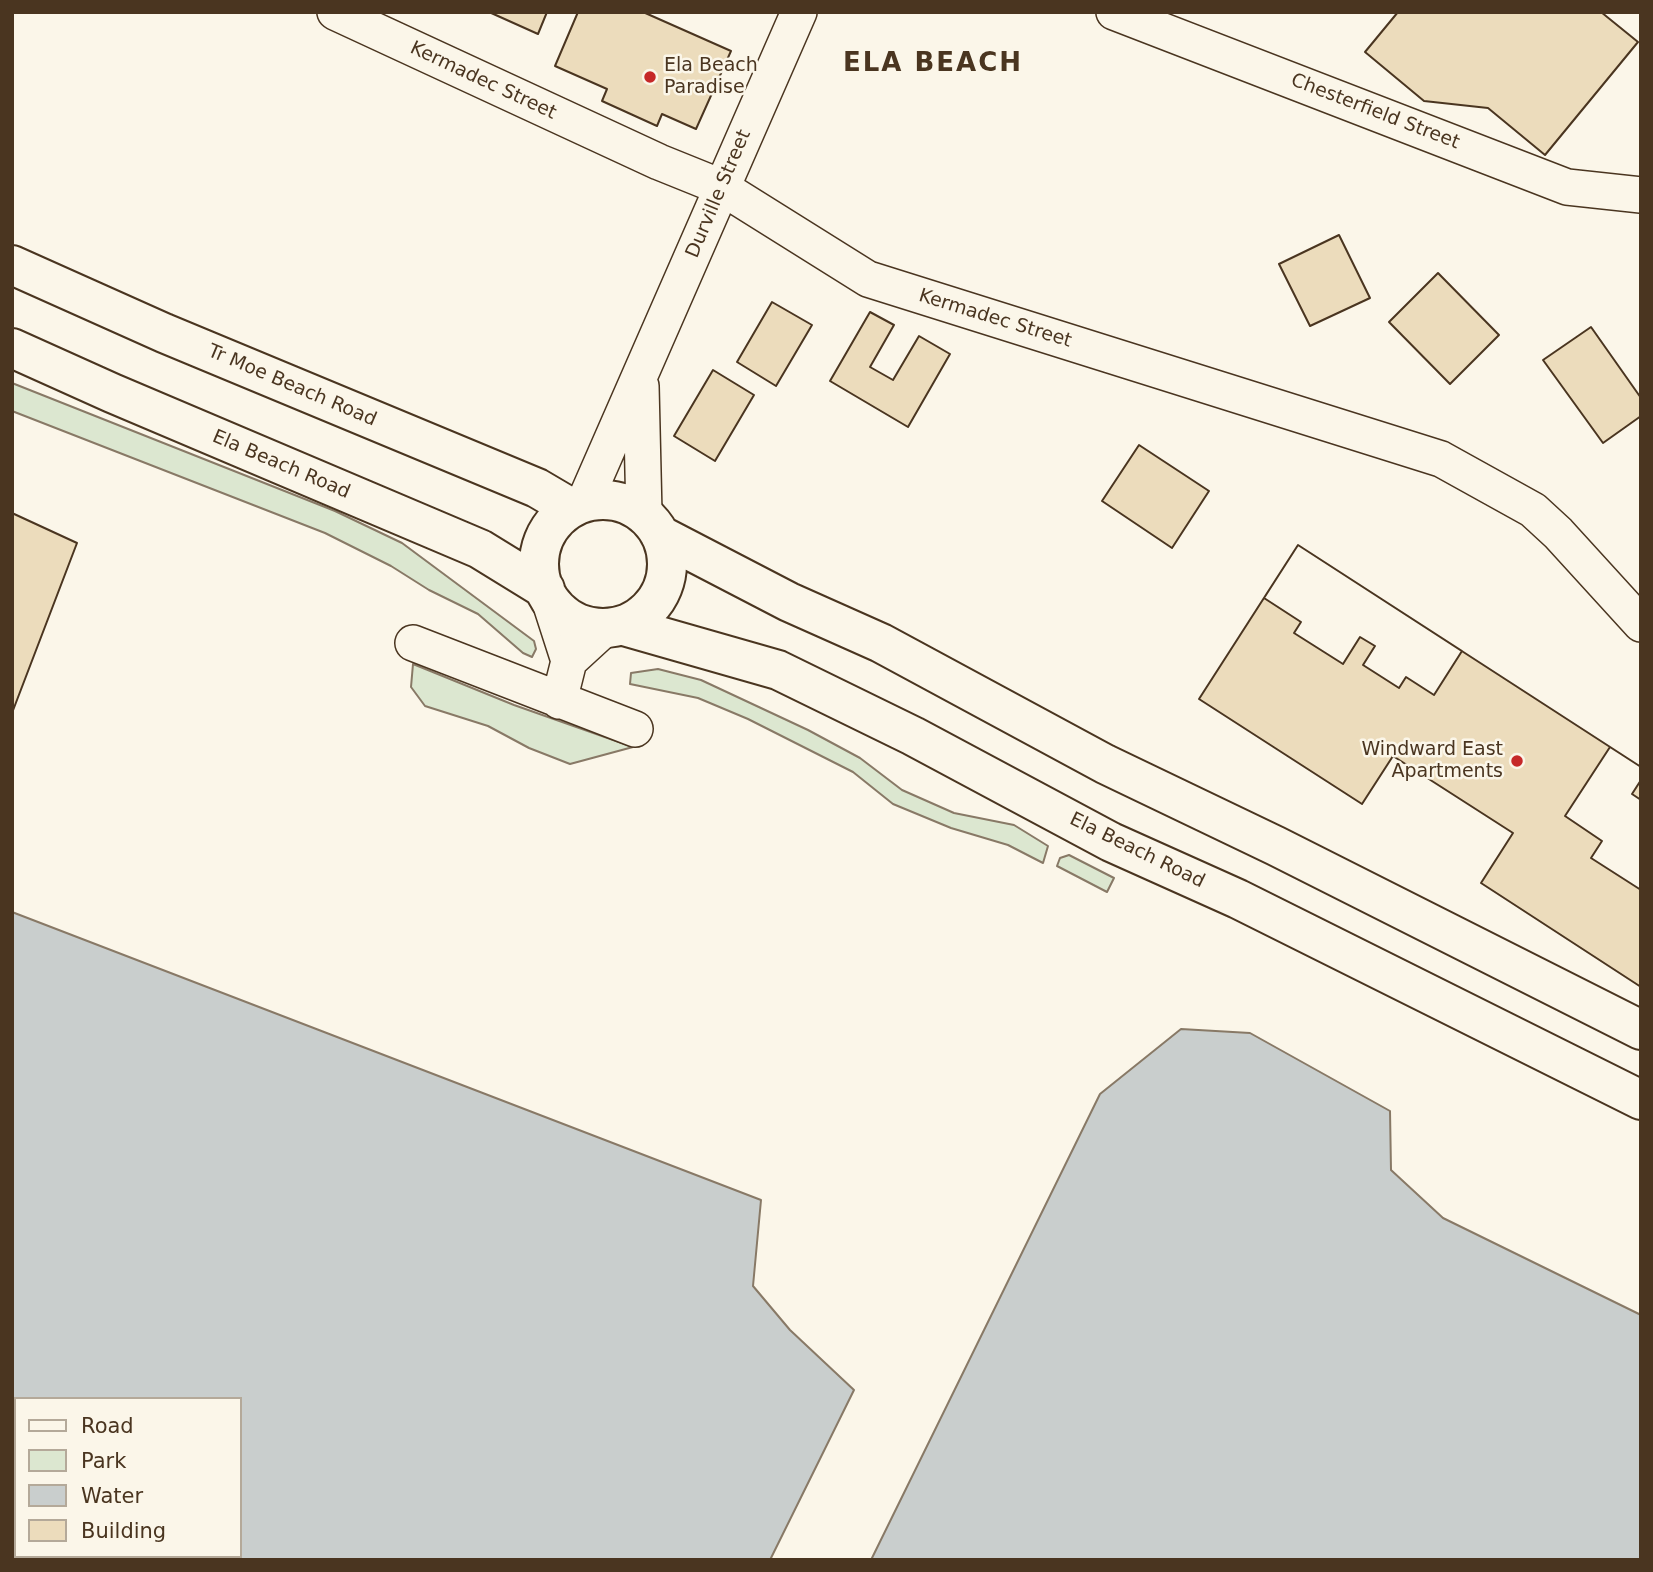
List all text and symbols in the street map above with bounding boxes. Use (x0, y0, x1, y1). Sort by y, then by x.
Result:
street label: Kermadec Street (406, 37, 560, 125)
district label: ELA BEACH (844, 48, 1022, 80)
place label: Ela Beach Paradise (664, 55, 758, 99)
marker: Ela Beach Paradise (642, 69, 658, 85)
street label: Chesterfield Street (1288, 69, 1462, 155)
street label: Durville Street (682, 126, 756, 262)
street label: Kermadec Street (916, 285, 1074, 353)
street label: Tr Moe Beach Road (204, 340, 380, 432)
street label: Ela Beach Road (209, 426, 353, 504)
place label: Windward East Apartments (1361, 739, 1503, 783)
marker: Windward East Apartments (1509, 753, 1525, 769)
street label: Ela Beach Road (1066, 808, 1208, 894)
legend (14, 1397, 242, 1558)
text: Road (81, 1414, 134, 1438)
text: Park (81, 1449, 126, 1473)
text: Water (81, 1484, 143, 1508)
text: Building (81, 1519, 166, 1543)

